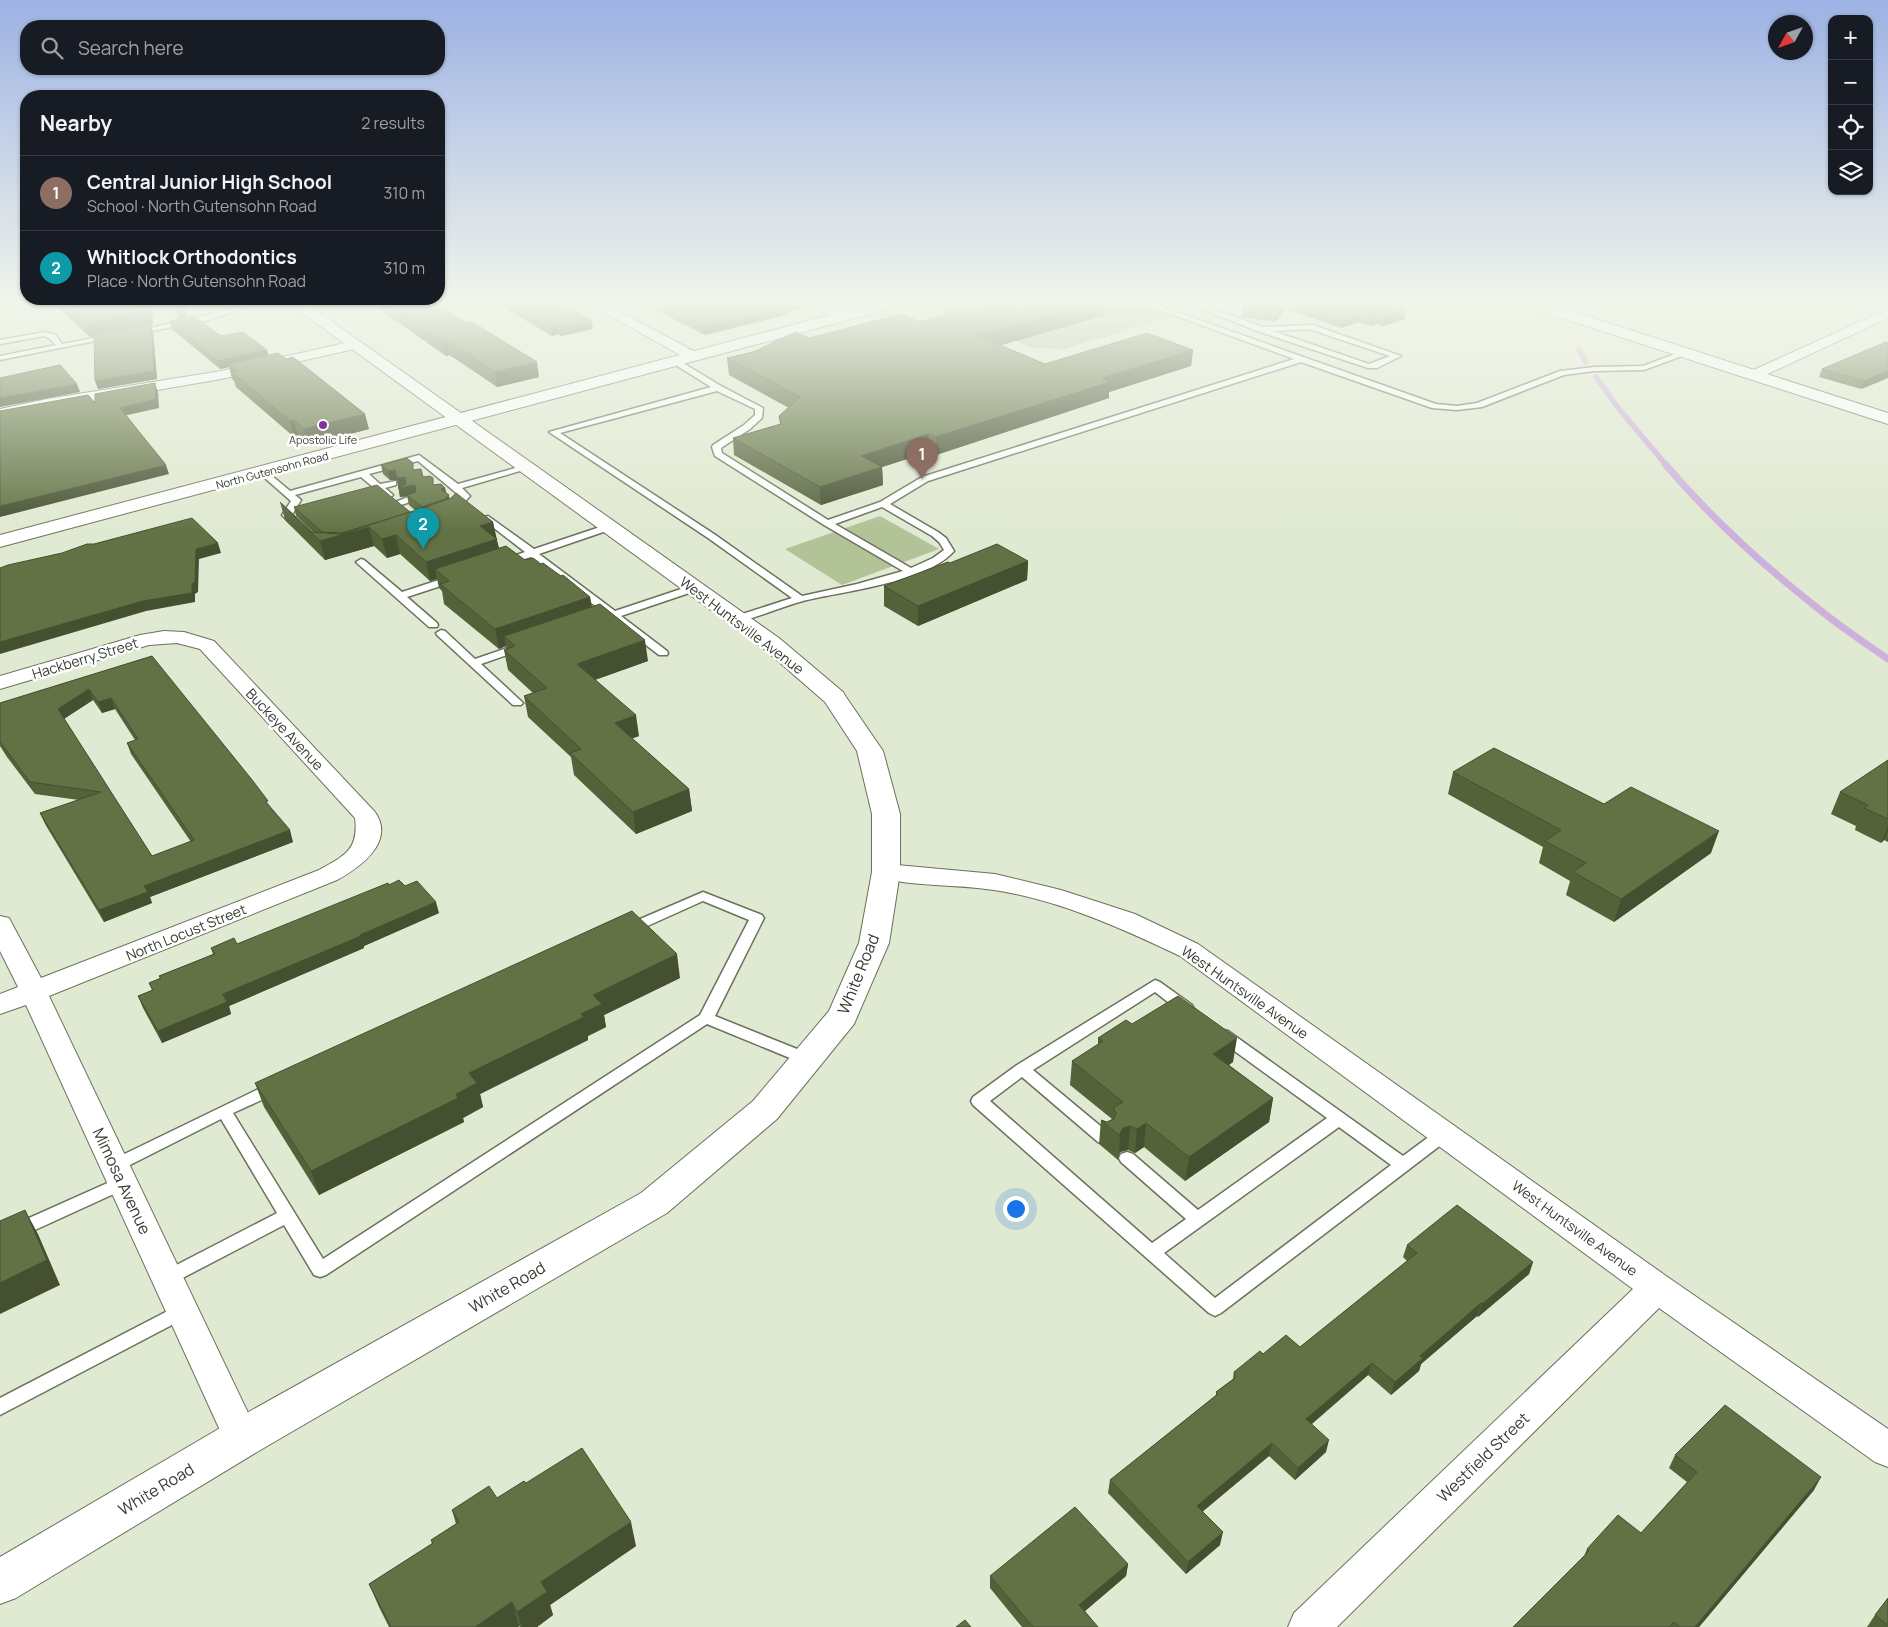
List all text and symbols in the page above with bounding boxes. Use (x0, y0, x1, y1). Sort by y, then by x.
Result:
north arrow (1768, 15, 1813, 60)
map controls (1828, 15, 1873, 195)
button: + (1828, 15, 1873, 60)
search box (20, 20, 445, 75)
icon: search (38, 34, 66, 62)
text: Search here (78, 35, 184, 61)
button: − (1828, 60, 1873, 105)
button: locate (1828, 105, 1873, 150)
text: Nearby (40, 109, 112, 137)
text: 2 results (361, 112, 425, 134)
button: layers (1828, 150, 1873, 195)
text: Central Junior High School (87, 169, 332, 195)
text: 1 (52, 182, 60, 204)
text: 310 m (383, 182, 425, 204)
text: School · North Gutensohn Road (87, 195, 317, 217)
text: Whitlock Orthodontics (87, 244, 297, 270)
text: 2 (51, 257, 61, 279)
text: 310 m (383, 257, 425, 279)
text: Place · North Gutensohn Road (87, 270, 306, 292)
marker: Apostolic Life (317, 419, 329, 431)
place label: Apostolic Life (289, 432, 358, 447)
pin: 1 (906, 438, 938, 479)
street label: North Gutensohn Road (214, 448, 330, 492)
pin: 2 (407, 508, 439, 549)
street label: West Huntsville Avenue (676, 572, 808, 678)
street label: Hackberry Street (30, 633, 141, 683)
street label: Buckeye Avenue (242, 684, 328, 774)
street label: North Locust Street (123, 899, 249, 965)
street label: White Road (832, 931, 884, 1017)
street label: West Huntsville Avenue (1178, 941, 1312, 1043)
street label: Mimosa Avenue (88, 1124, 156, 1238)
street label: West Huntsville Avenue (1508, 1176, 1642, 1280)
your location (1003, 1196, 1029, 1222)
street label: White Road (465, 1256, 549, 1318)
street label: Westfield Street (1432, 1407, 1534, 1507)
street label: White Road (114, 1458, 198, 1520)

